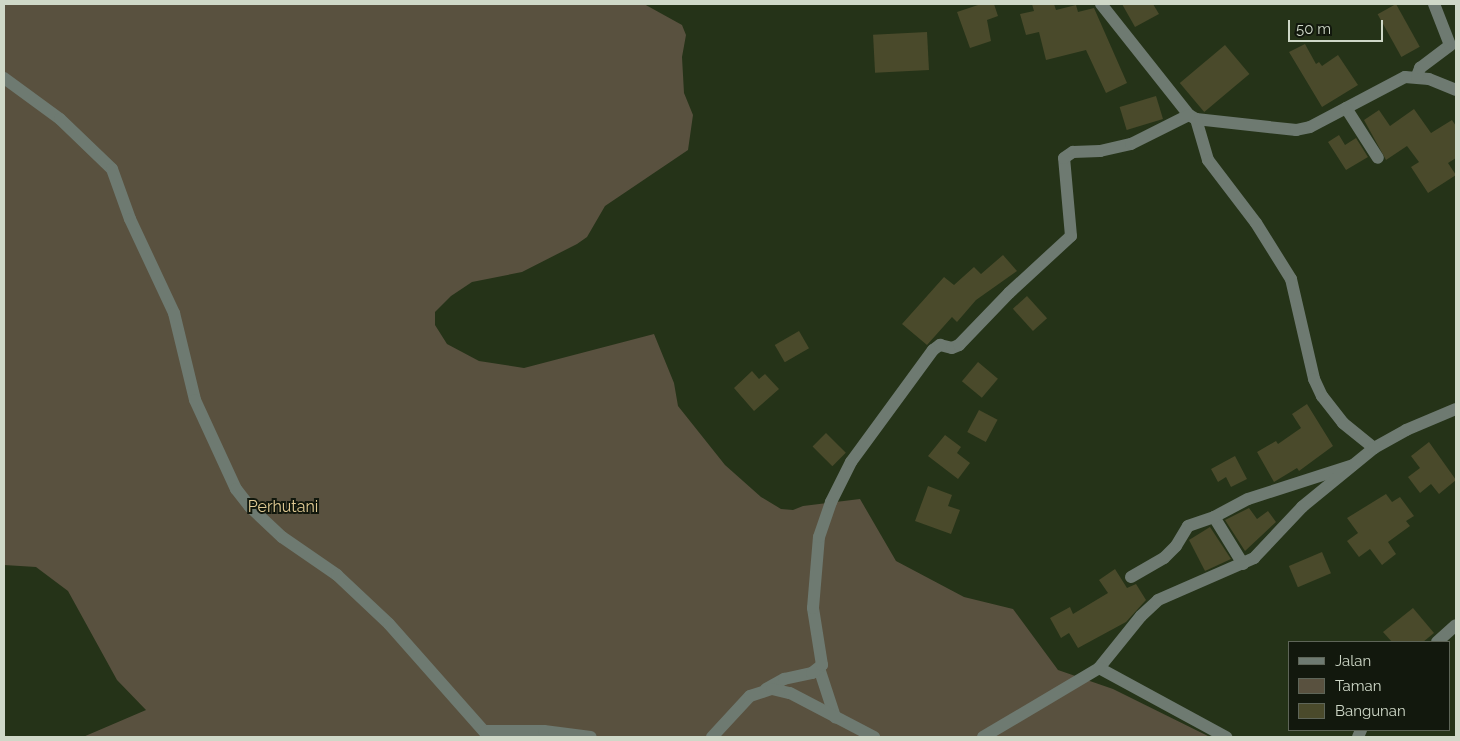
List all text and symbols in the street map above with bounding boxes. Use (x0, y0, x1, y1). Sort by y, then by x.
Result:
scale bar (1290, 10, 1385, 42)
text: 50 m (1296, 20, 1331, 38)
park label: Perhutani (248, 497, 318, 517)
legend (1288, 641, 1450, 731)
text: Jalan (1335, 652, 1371, 670)
text: Taman (1335, 677, 1381, 695)
text: Bangunan (1335, 702, 1406, 720)

